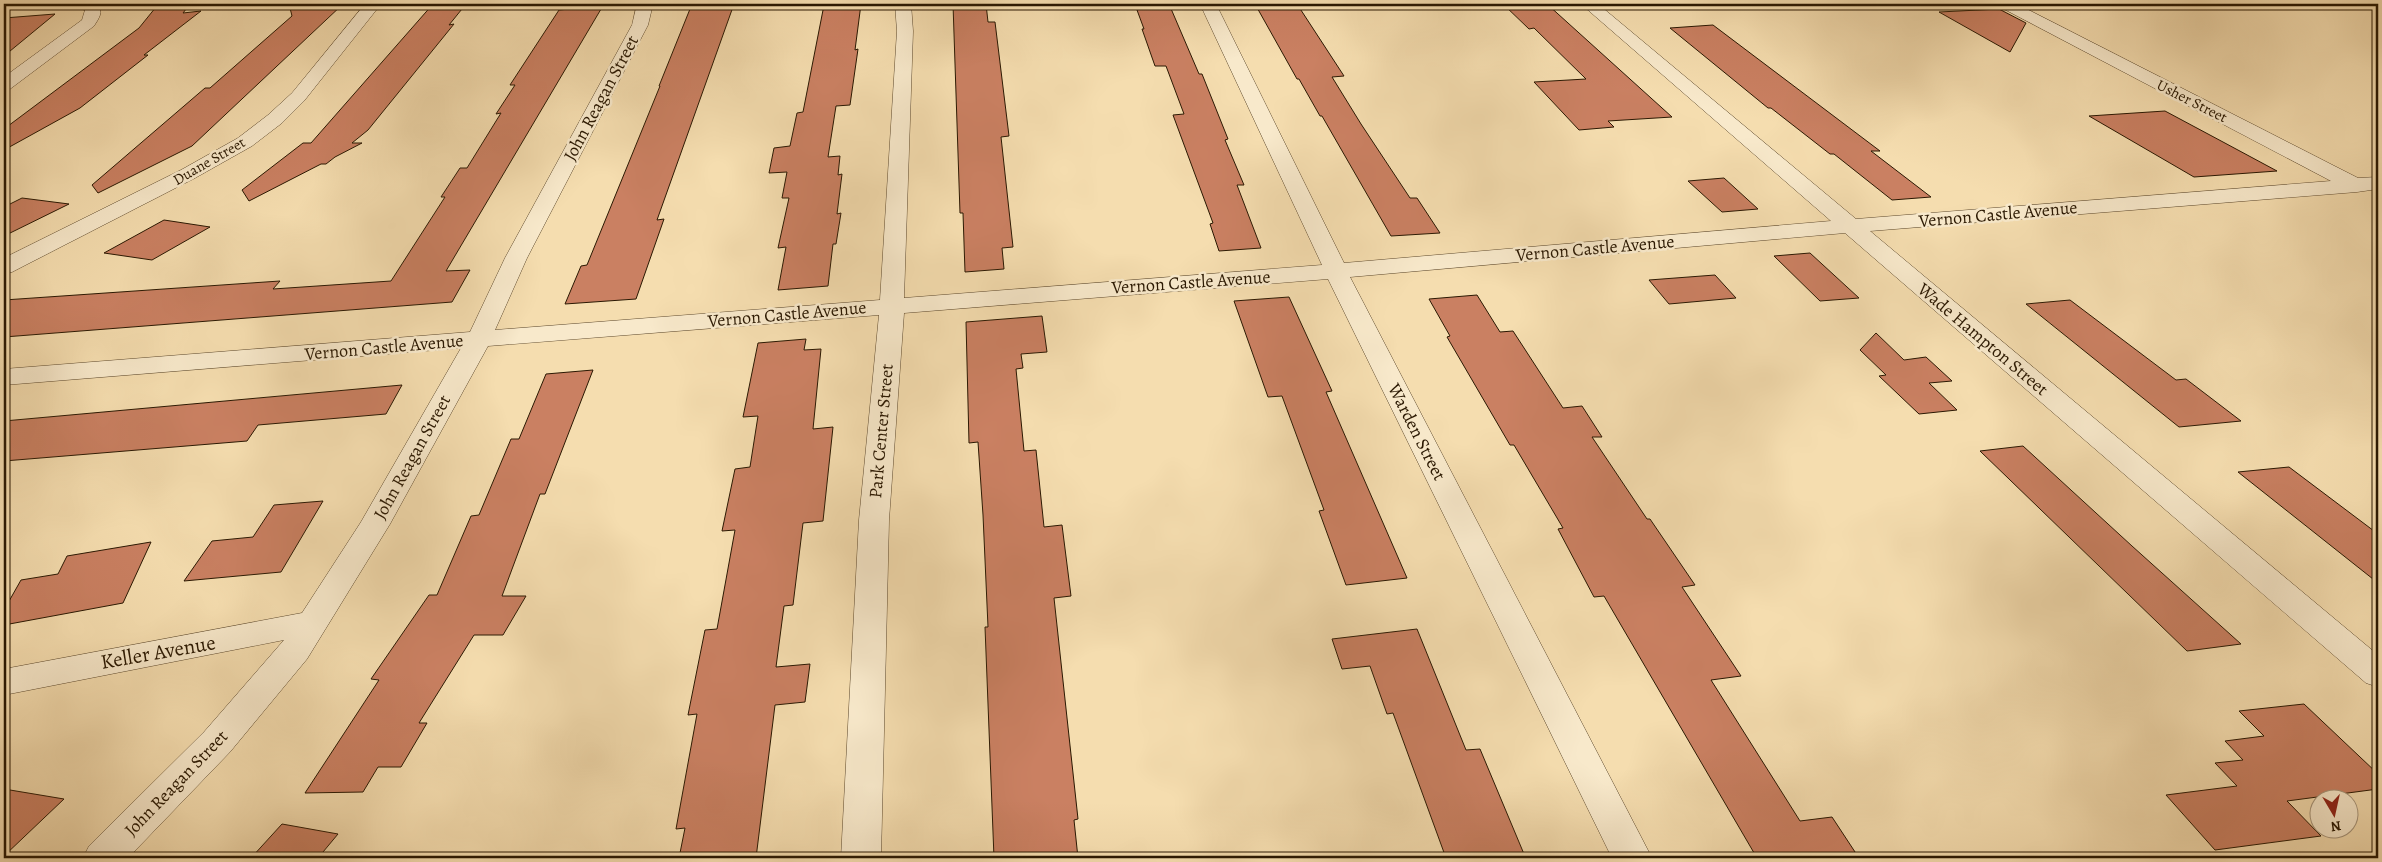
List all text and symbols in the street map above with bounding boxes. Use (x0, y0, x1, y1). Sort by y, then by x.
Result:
street label: John Reagan Street (558, 31, 644, 165)
street label: Usher Street (2153, 75, 2231, 127)
street label: Duane Street (169, 132, 249, 190)
street label: Vernon Castle Avenue (1917, 195, 2078, 233)
street label: Vernon Castle Avenue (1514, 229, 1675, 267)
street label: Vernon Castle Avenue (1110, 264, 1271, 300)
street label: Wade Hampton Street (1912, 277, 2053, 401)
street label: Vernon Castle Avenue (706, 295, 867, 333)
street label: Vernon Castle Avenue (303, 328, 464, 366)
street label: Park Center Street (863, 363, 899, 499)
street label: Warden Street (1382, 379, 1452, 485)
street label: John Reagan Street (368, 390, 456, 524)
street label: Keller Avenue (98, 628, 218, 676)
street label: John Reagan Street (119, 725, 233, 841)
north arrow (2310, 790, 2360, 840)
text: N (2329, 816, 2342, 837)

